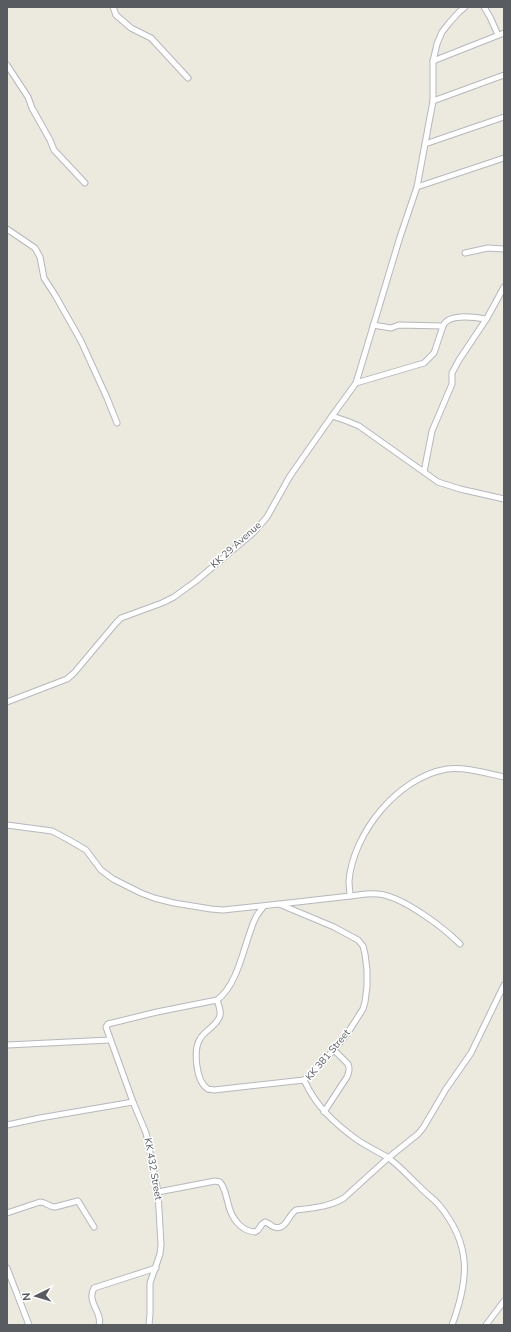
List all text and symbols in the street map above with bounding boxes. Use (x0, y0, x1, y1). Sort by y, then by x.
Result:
street label: KK 29 Avenue (208, 518, 264, 572)
street label: KK 381 Street (302, 1026, 354, 1084)
street label: KK 432 Street (141, 1137, 165, 1202)
north arrow (16, 1276, 56, 1316)
text: N (19, 1292, 34, 1302)

